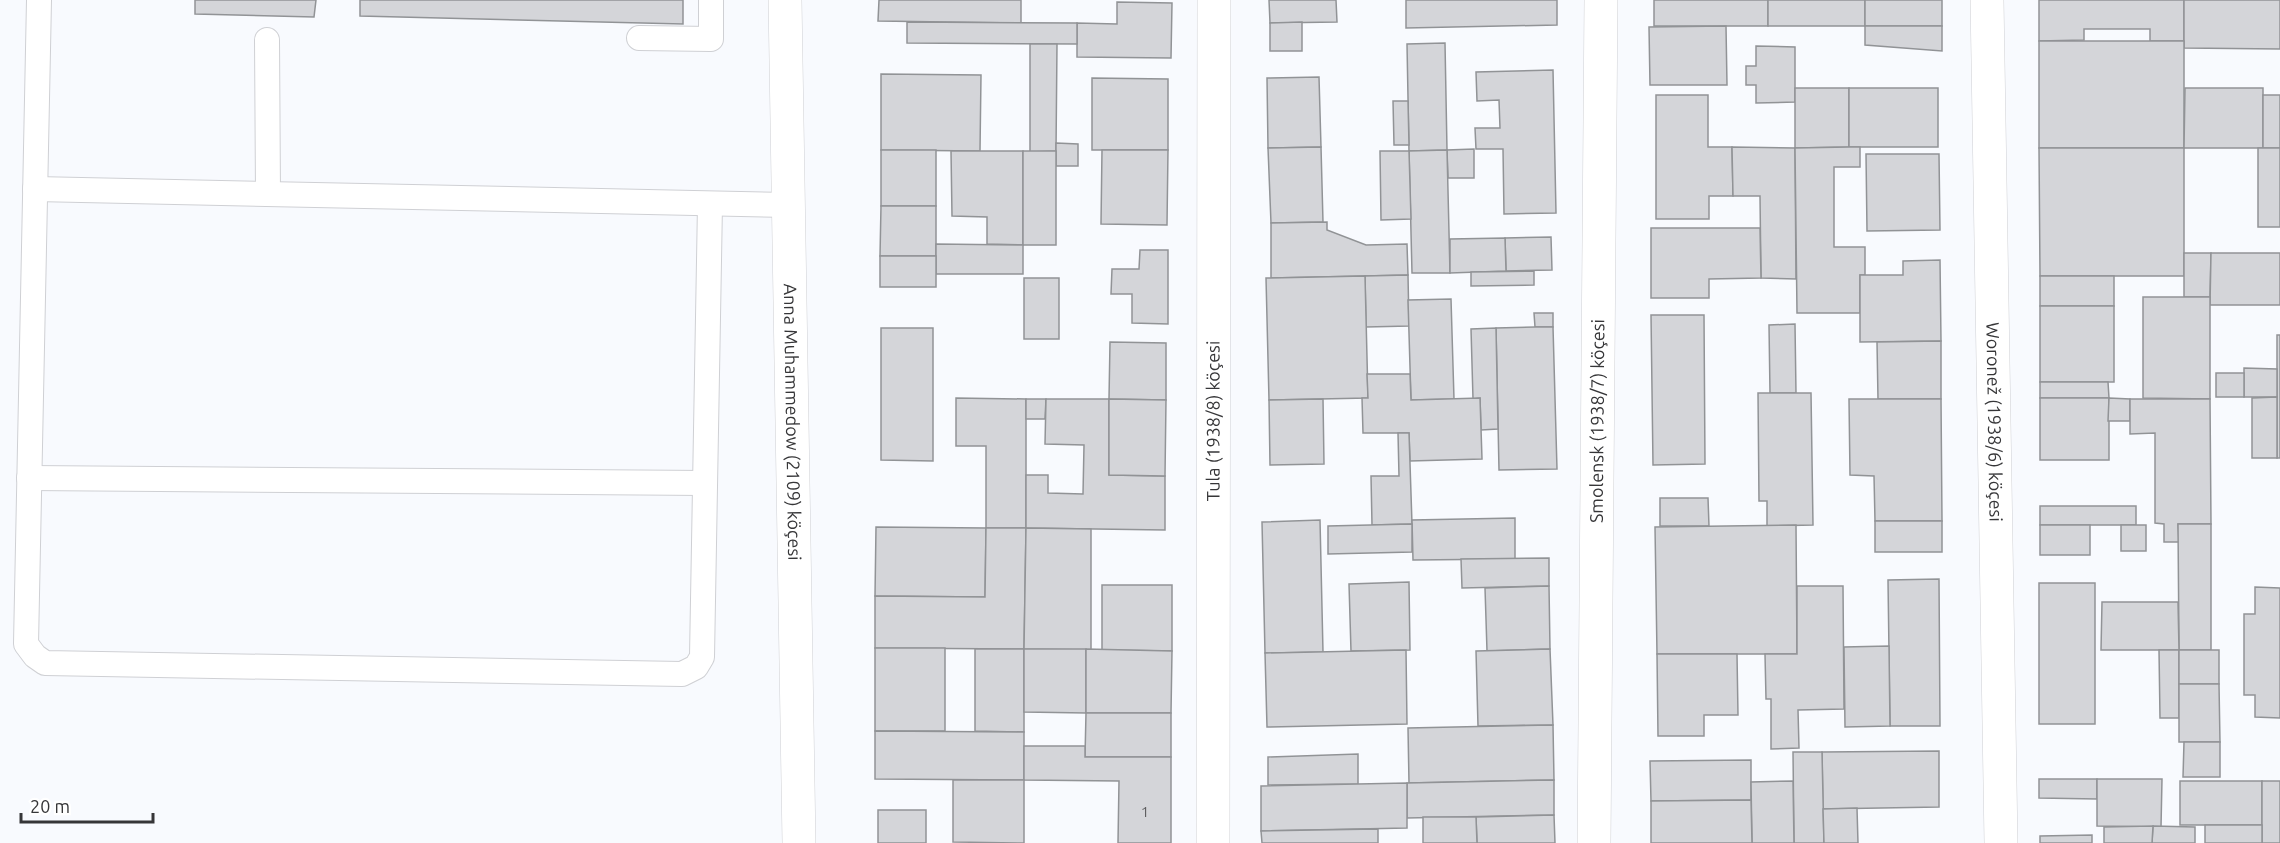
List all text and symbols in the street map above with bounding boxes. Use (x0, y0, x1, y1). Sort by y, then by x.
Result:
street label: Anna Muhammedow (2109) köçesi (781, 283, 805, 561)
street label: Smolensk (1938/7) köçesi (1586, 319, 1608, 523)
street label: Woronež (1938/6) köçesi (1983, 322, 2007, 522)
street label: Tula (1938/8) köçesi (1202, 341, 1224, 501)
scale bar (21, 786, 153, 824)
text: 20 m (30, 796, 70, 816)
house number: 1 (1141, 803, 1149, 820)

